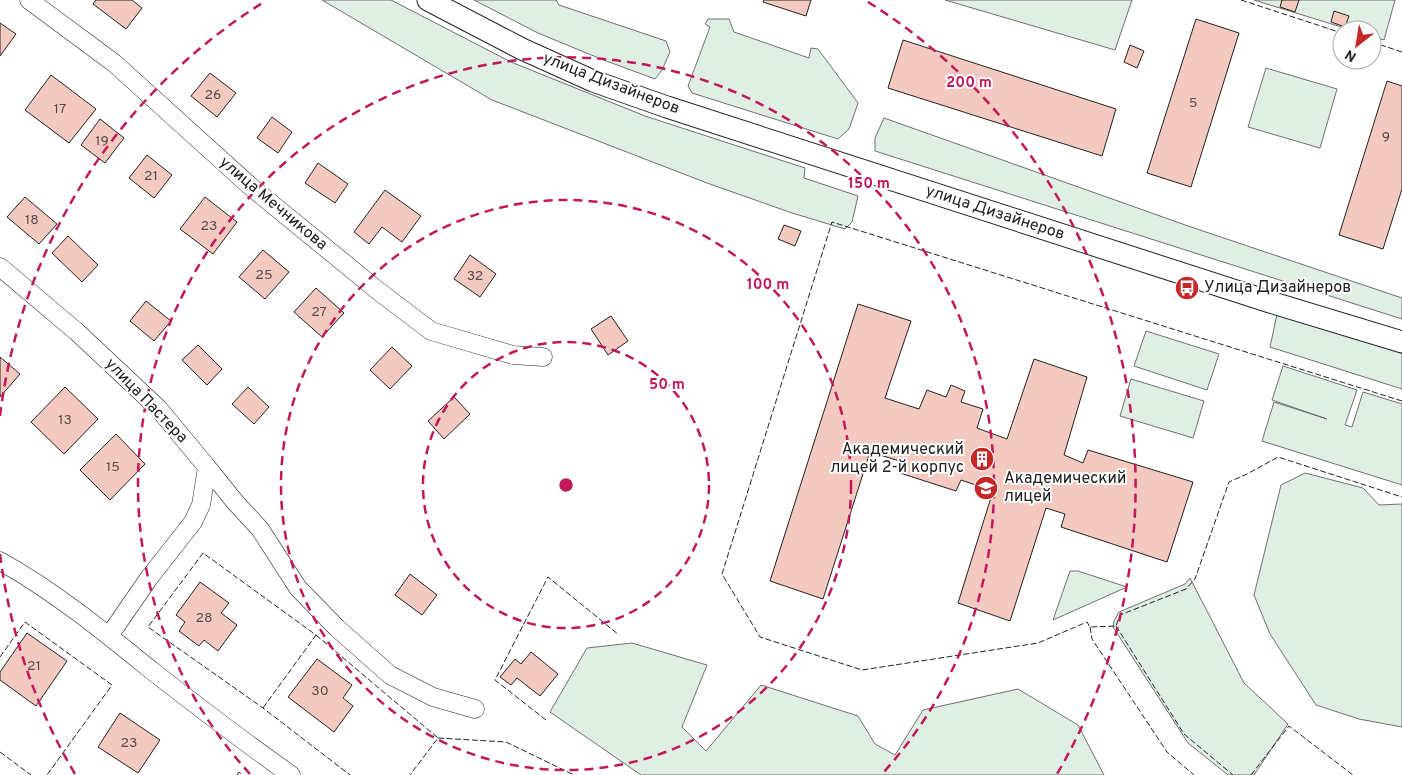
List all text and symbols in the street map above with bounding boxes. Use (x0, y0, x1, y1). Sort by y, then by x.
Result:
north arrow (1332, 20, 1382, 70)
text: N (1342, 45, 1360, 65)
street label: улица Дизайнеров (540, 49, 682, 119)
text: 200 m (946, 74, 992, 93)
house number: 26 (205, 87, 221, 104)
house number: 5 (1189, 95, 1197, 112)
house number: 17 (54, 101, 66, 118)
house number: 9 (1382, 129, 1390, 146)
house number: 19 (95, 133, 109, 150)
street label: улица Мечникова (215, 153, 331, 255)
house number: 21 (144, 168, 158, 185)
text: 150 m (848, 175, 890, 194)
street label: улица Дизайнеров (923, 181, 1067, 245)
house number: 18 (25, 212, 39, 229)
house number: 23 (201, 218, 218, 235)
house number: 25 (255, 267, 273, 284)
house number: 32 (467, 268, 483, 285)
bus stop icon: Улица Дизайнеров (1174, 275, 1200, 301)
text: 100 m (747, 276, 789, 295)
place label: Улица Дизайнеров (1204, 278, 1351, 298)
house number: 27 (311, 304, 327, 321)
street label: улица Пастера (100, 354, 192, 448)
text: 50 m (649, 376, 685, 395)
house number: 13 (58, 412, 72, 429)
place label: Академический лицей 2-й корпус (830, 440, 964, 478)
building icon: Академический лицей 2-й корпус (969, 446, 995, 472)
house number: 15 (106, 459, 120, 476)
place label: Академический лицей (1004, 469, 1126, 507)
school or university icon: Академический лицей (973, 475, 999, 501)
centre of rings (557, 476, 575, 494)
house number: 28 (195, 610, 213, 627)
house number: 21 (27, 658, 41, 675)
house number: 30 (311, 683, 329, 700)
house number: 23 (121, 735, 138, 752)

